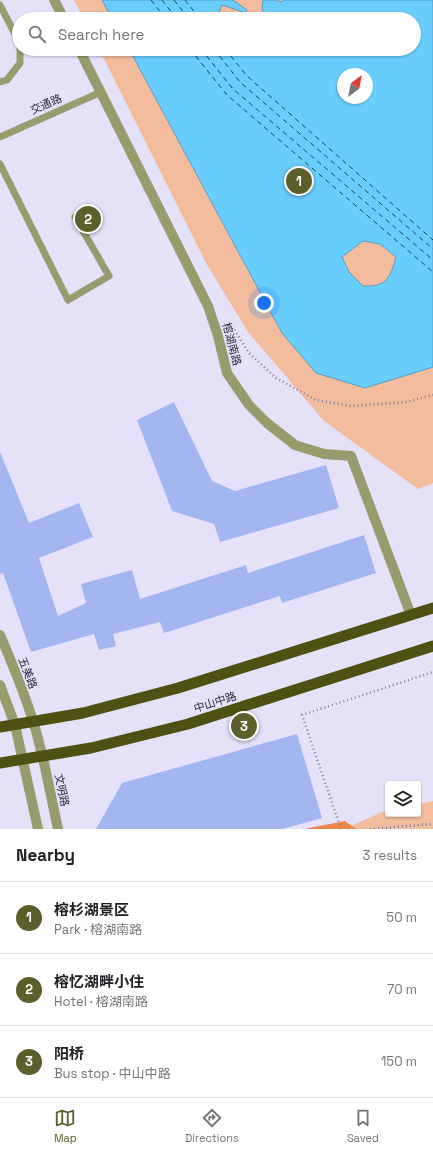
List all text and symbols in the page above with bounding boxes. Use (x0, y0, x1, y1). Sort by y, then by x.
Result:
search box (12, 12, 421, 56)
icon: search (26, 23, 48, 45)
text: Search here (58, 25, 144, 44)
north arrow (337, 68, 373, 104)
street label: 交通路 (28, 91, 64, 117)
pin: 1 (286, 166, 312, 196)
pin: 2 (75, 204, 101, 234)
your location (254, 293, 274, 313)
street label: 榕湖南路 (220, 321, 244, 367)
street label: 五美路 (16, 655, 40, 691)
street label: 中山中路 (192, 689, 238, 715)
pin: 3 (231, 711, 257, 741)
street label: 文明路 (52, 772, 72, 808)
map controls (385, 781, 421, 817)
button: layers (385, 781, 421, 817)
text: Nearby (16, 844, 75, 866)
text: 3 results (363, 847, 417, 864)
text: 榕杉湖景区 (54, 900, 129, 919)
text: 1 (26, 909, 32, 926)
text: 50 m (386, 909, 417, 926)
text: Park · 榕湖南路 (54, 921, 142, 938)
text: 榕忆湖畔小住 (54, 972, 144, 991)
text: 2 (25, 981, 33, 998)
text: 70 m (387, 981, 417, 998)
text: Hotel · 榕湖南路 (54, 993, 148, 1010)
text: 阳桥 (54, 1044, 84, 1063)
text: 3 (25, 1053, 33, 1070)
text: 150 m (381, 1053, 417, 1070)
text: Bus stop · 中山中路 (54, 1065, 171, 1082)
tab: Map (54, 1107, 77, 1145)
tab: Directions (185, 1107, 239, 1145)
tab: Saved (347, 1107, 379, 1145)

